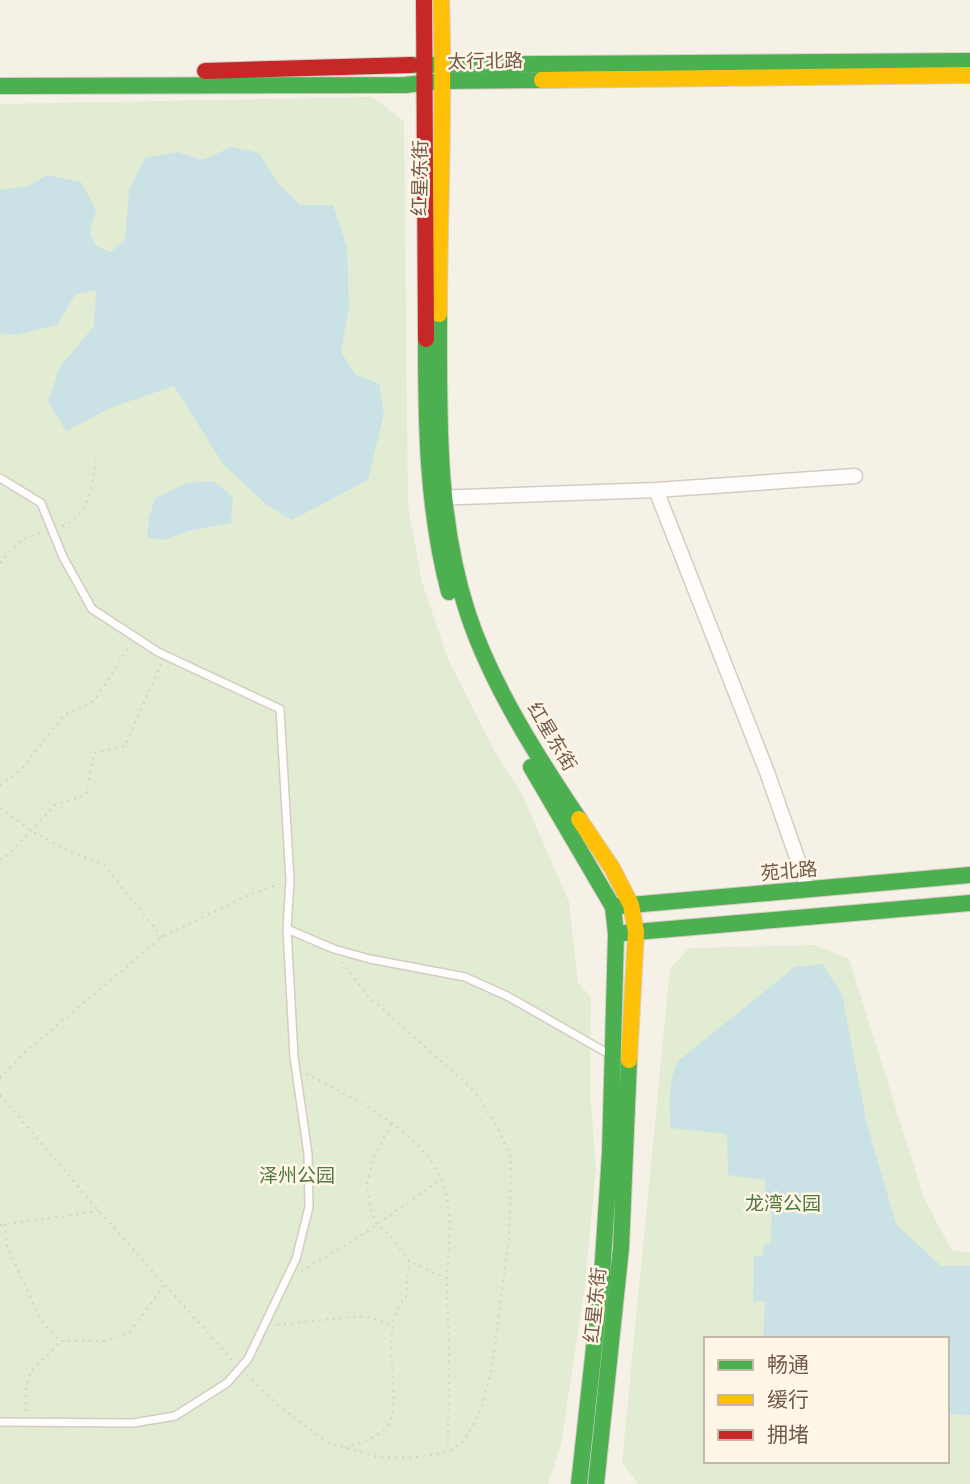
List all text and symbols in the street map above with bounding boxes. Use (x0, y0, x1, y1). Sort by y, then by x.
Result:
street label: 太行北路 (447, 45, 523, 75)
street label: 红星东街 (404, 140, 434, 216)
street label: 红星东街 (521, 696, 585, 776)
street label: 苑北路 (759, 853, 819, 887)
park label: 泽州公园 (259, 1160, 335, 1189)
park label: 龙湾公园 (745, 1188, 821, 1217)
street label: 红星东街 (576, 1266, 612, 1344)
legend (704, 1337, 949, 1463)
text: 畅通 (767, 1348, 809, 1380)
text: 缓行 (767, 1383, 809, 1415)
text: 拥堵 (767, 1418, 809, 1450)

